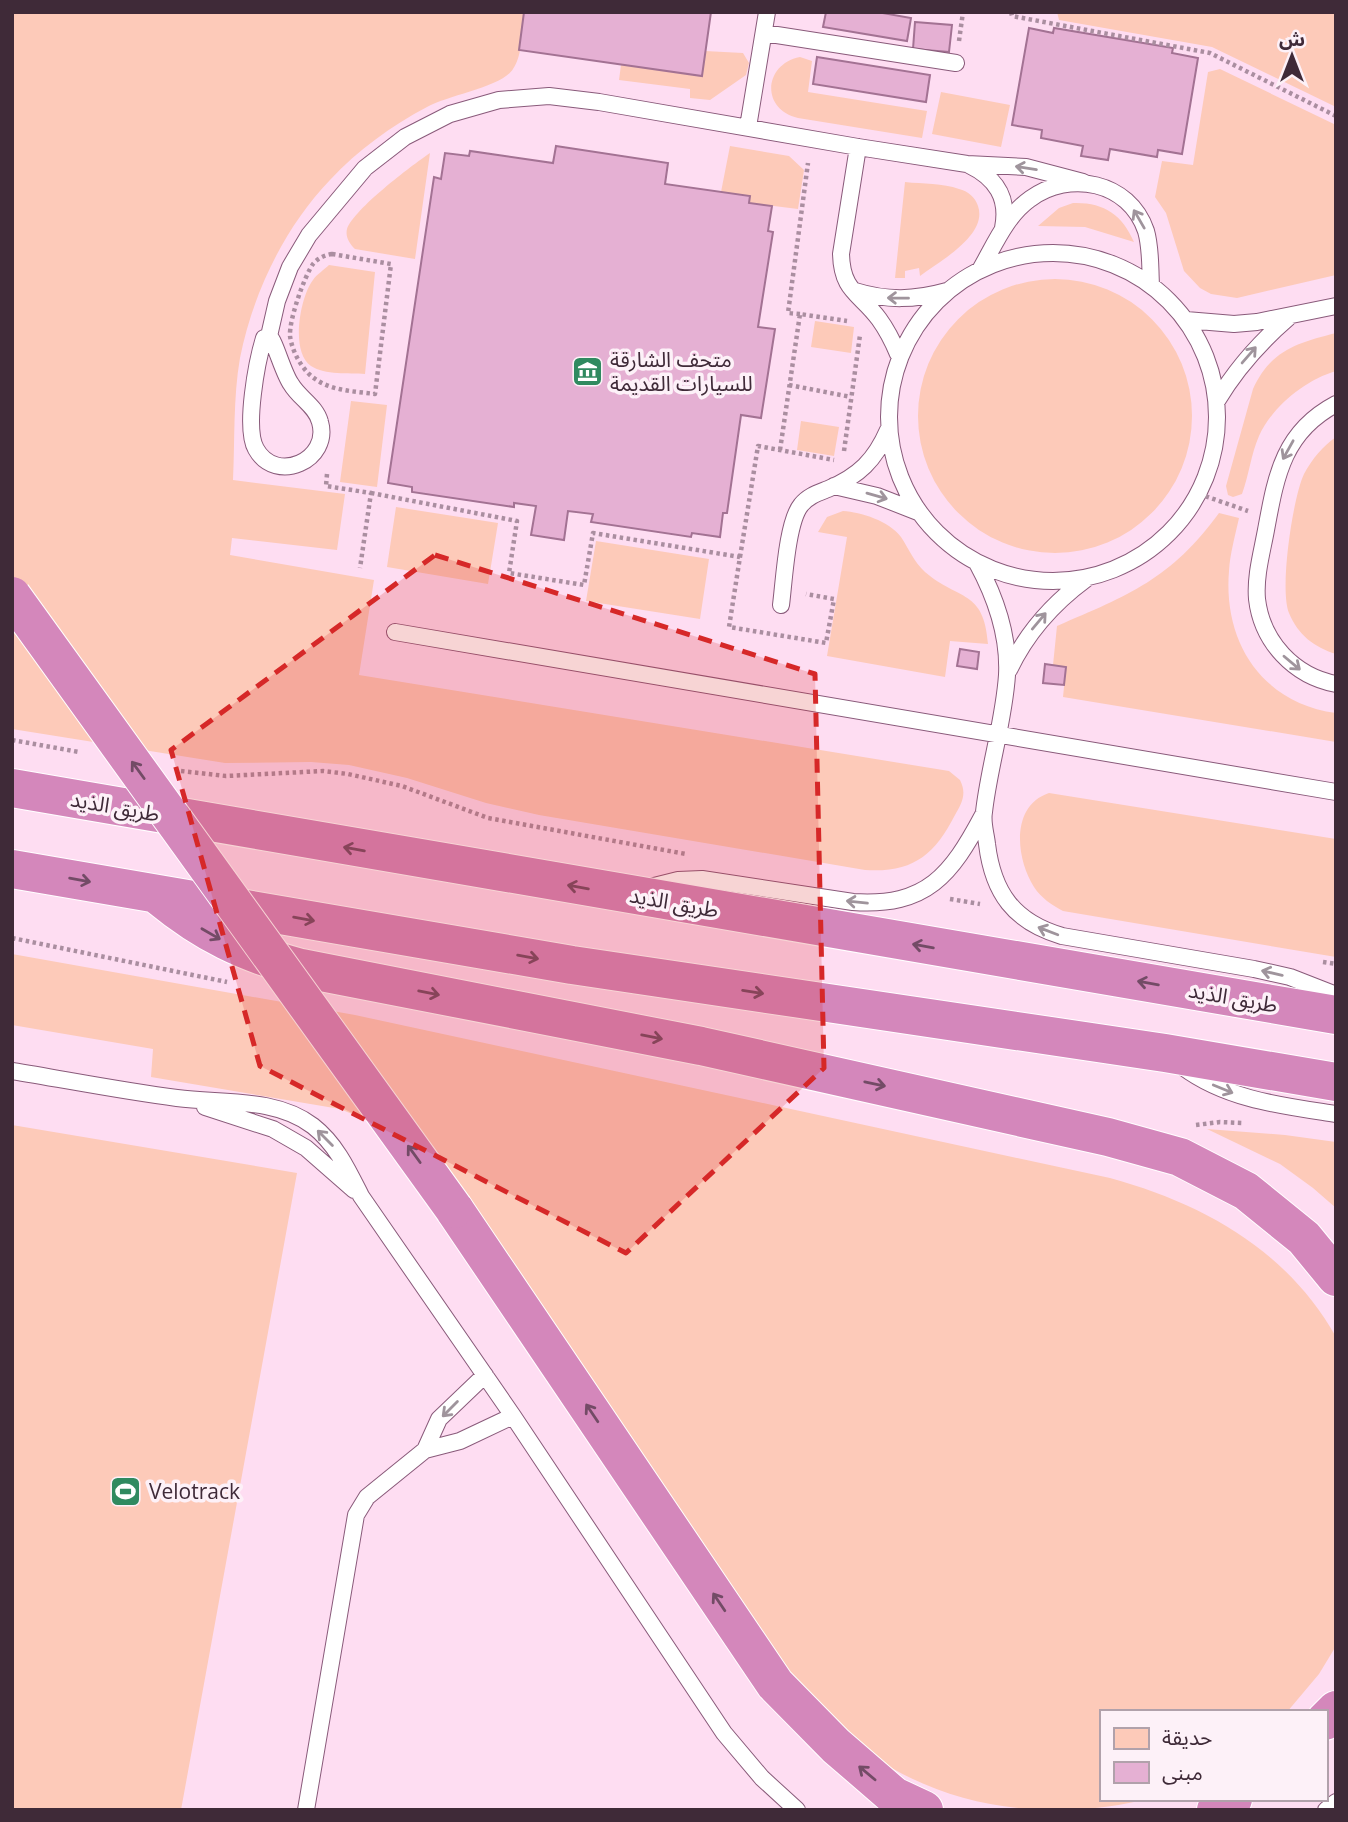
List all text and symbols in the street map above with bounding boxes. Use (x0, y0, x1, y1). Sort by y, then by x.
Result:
north arrow (1257, 21, 1327, 91)
text: ش (1279, 26, 1305, 52)
one-way arrow (1015, 161, 1038, 174)
one-way arrow (1132, 210, 1146, 230)
one-way arrow (887, 292, 910, 305)
place label: متحف الشارقة للسيارات القديمة (610, 345, 753, 397)
one-way arrow (1241, 346, 1257, 364)
museum icon: متحف الشارقة للسيارات القديمة (570, 355, 604, 389)
one-way arrow (1281, 440, 1295, 460)
one-way arrow (865, 490, 887, 503)
one-way arrow (1032, 612, 1047, 630)
one-way arrow (1282, 655, 1300, 671)
one-way arrow (131, 761, 145, 780)
street label: طريق الذيد (69, 784, 162, 828)
one-way arrow (343, 841, 366, 855)
one-way arrow (68, 874, 90, 887)
one-way arrow (567, 880, 590, 893)
street label: طريق الذيد (628, 880, 721, 924)
one-way arrow (846, 895, 869, 908)
one-way arrow (292, 913, 315, 926)
one-way arrow (1038, 924, 1060, 936)
one-way arrow (200, 927, 220, 941)
one-way arrow (912, 938, 935, 952)
one-way arrow (516, 951, 539, 964)
one-way arrow (1261, 965, 1283, 978)
street label: طريق الذيد (1187, 975, 1280, 1019)
one-way arrow (1137, 976, 1160, 989)
one-way arrow (741, 985, 764, 998)
one-way arrow (417, 986, 440, 1000)
one-way arrow (640, 1030, 663, 1044)
one-way arrow (863, 1078, 886, 1092)
one-way arrow (1211, 1083, 1233, 1096)
one-way arrow (317, 1130, 334, 1147)
one-way arrow (407, 1145, 422, 1164)
one-way arrow (441, 1400, 458, 1417)
one-way arrow (585, 1404, 599, 1423)
sports icon: Velotrack (109, 1475, 143, 1509)
place label: Velotrack (149, 1477, 240, 1505)
one-way arrow (712, 1592, 726, 1612)
legend (1100, 1710, 1327, 1801)
text: حديقة (1162, 1723, 1212, 1751)
text: مبنى (1162, 1758, 1203, 1786)
one-way arrow (859, 1765, 877, 1781)

